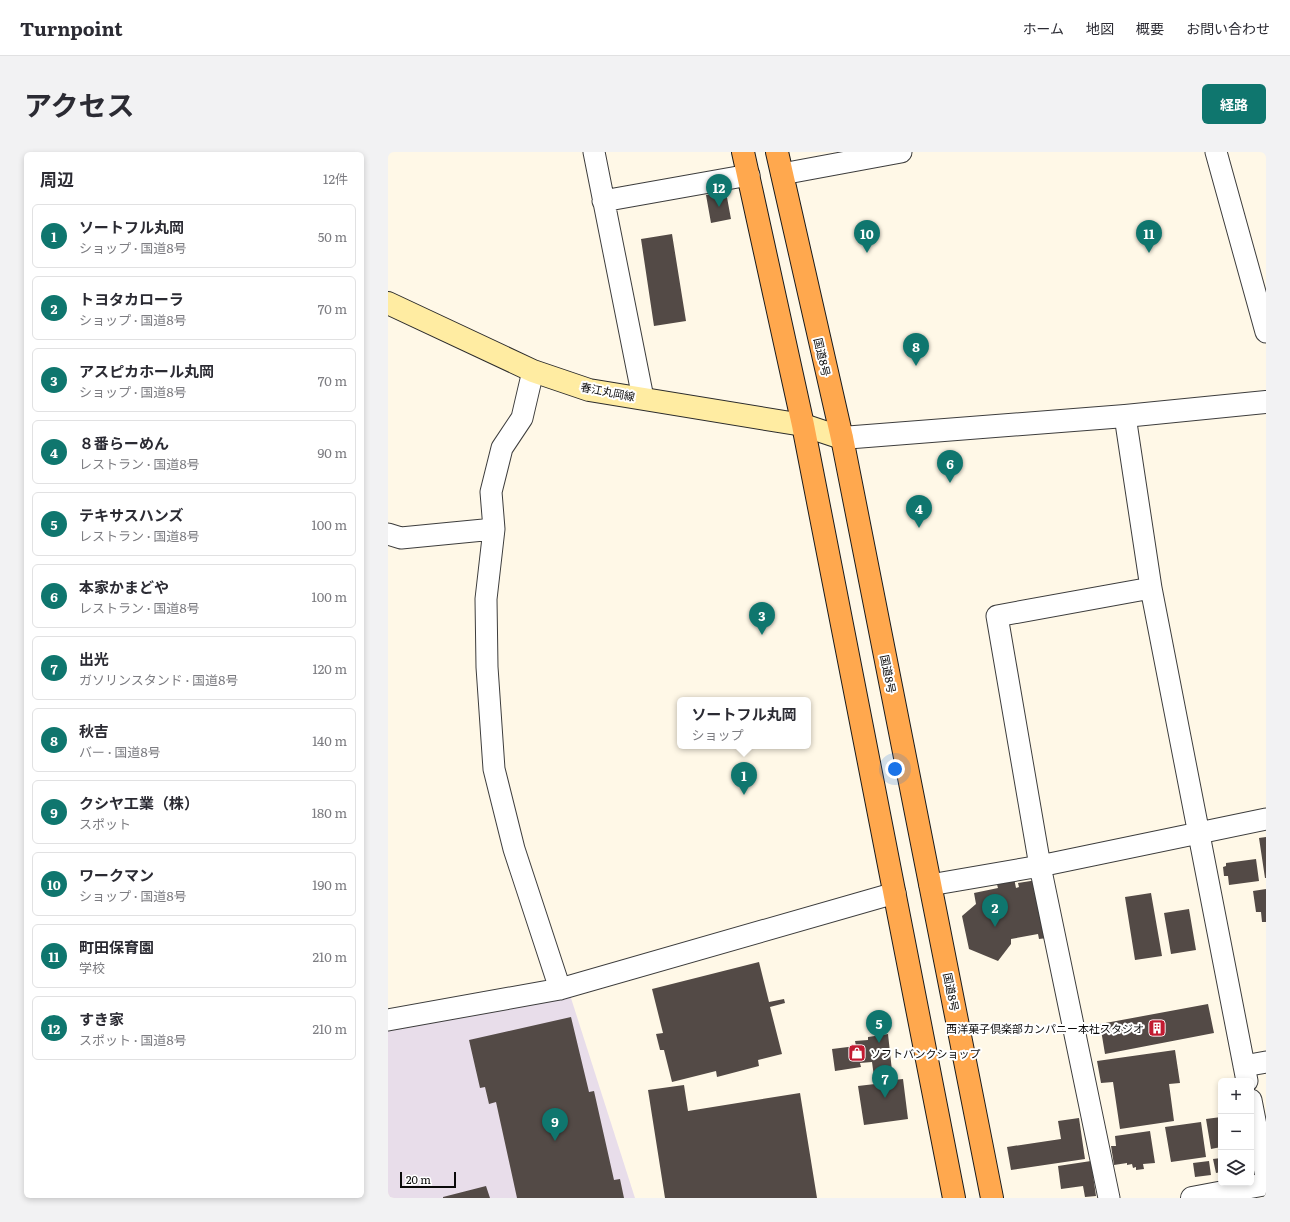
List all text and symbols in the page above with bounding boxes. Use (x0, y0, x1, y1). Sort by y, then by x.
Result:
text: Turnpoint (20, 14, 123, 42)
text: ホーム (1022, 18, 1064, 38)
text: 地図 (1086, 18, 1114, 38)
text: 概要 (1136, 18, 1164, 38)
text: お問い合わせ (1186, 18, 1270, 38)
text: アクセス (24, 83, 135, 125)
button: 経路 (1202, 84, 1266, 124)
text: 周辺 (40, 166, 74, 191)
text: 12件 (323, 169, 348, 188)
pin: 12 (706, 174, 732, 207)
text: ソートフル丸岡 (79, 215, 184, 238)
pin: 10 (854, 220, 880, 253)
pin: 11 (1136, 220, 1162, 253)
text: 1 (51, 227, 57, 246)
text: 50 m (318, 227, 347, 246)
text: ショップ · 国道8号 (79, 238, 187, 257)
text: トヨタカローラ (79, 287, 184, 310)
text: 2 (51, 299, 57, 318)
text: 70 m (318, 299, 347, 318)
text: ショップ · 国道8号 (79, 310, 187, 329)
pin: 8 (903, 333, 929, 366)
street label: 国道8号 (811, 336, 835, 378)
text: アスピカホール丸岡 (79, 359, 214, 382)
text: 3 (50, 371, 58, 390)
text: 70 m (318, 371, 347, 390)
street label: 春江丸岡線 (579, 378, 637, 404)
text: ショップ · 国道8号 (79, 382, 187, 401)
text: ８番らーめん (79, 431, 169, 454)
text: 4 (50, 443, 58, 462)
text: 90 m (317, 443, 347, 462)
pin: 6 (937, 450, 963, 483)
text: レストラン · 国道8号 (79, 454, 200, 473)
pin: 4 (906, 495, 932, 528)
text: テキサスハンズ (79, 503, 183, 526)
text: 5 (50, 515, 58, 534)
text: 100 m (311, 515, 347, 534)
text: レストラン · 国道8号 (79, 526, 200, 545)
text: 本家かまどや (79, 575, 169, 598)
text: 6 (50, 587, 58, 606)
text: 100 m (311, 587, 347, 606)
text: レストラン · 国道8号 (79, 598, 200, 617)
pin: 3 (749, 602, 775, 635)
text: 出光 (79, 647, 109, 670)
street label: 国道8号 (877, 653, 901, 695)
text: 7 (50, 659, 58, 678)
text: 120 m (312, 659, 347, 678)
text: ガソリンスタンド · 国道8号 (79, 670, 238, 689)
popup (677, 697, 811, 749)
text: ソートフル丸岡 (691, 702, 797, 725)
text: 秋吉 (79, 719, 109, 742)
text: ショップ (691, 725, 744, 744)
text: 8 (50, 731, 58, 750)
text: 140 m (312, 731, 347, 750)
text: バー · 国道8号 (79, 742, 161, 761)
your location (885, 759, 905, 779)
pin: 1 (731, 762, 757, 795)
text: クシヤ工業（株） (79, 791, 199, 814)
text: 9 (50, 803, 58, 822)
text: 180 m (312, 803, 347, 822)
text: スポット (79, 814, 131, 833)
text: ワークマン (79, 863, 154, 886)
text: 10 (47, 875, 61, 894)
text: 190 m (312, 875, 347, 894)
text: ショップ · 国道8号 (79, 886, 187, 905)
pin: 2 (982, 894, 1008, 927)
text: 町田保育園 (79, 935, 154, 958)
text: 11 (49, 947, 59, 966)
text: 210 m (312, 947, 347, 966)
text: 学校 (79, 958, 105, 977)
street label: 国道8号 (940, 971, 964, 1013)
text: すき家 (79, 1007, 124, 1030)
pin: 5 (866, 1010, 892, 1043)
building icon: 西洋菓子倶楽部カンパニー本社スタジオ (1147, 1018, 1167, 1038)
text: 12 (48, 1019, 60, 1038)
text: 210 m (312, 1019, 347, 1038)
place label: 西洋菓子倶楽部カンパニー本社スタジオ (946, 1020, 1144, 1036)
text: スポット · 国道8号 (79, 1030, 187, 1049)
shop icon: ソフトバンクショップ (847, 1043, 867, 1063)
place label: ソフトバンクショップ (870, 1045, 981, 1061)
pin: 7 (872, 1065, 898, 1098)
map controls (1218, 1078, 1254, 1186)
button: + (1218, 1078, 1254, 1114)
pin: 9 (542, 1108, 568, 1141)
button: − (1218, 1114, 1254, 1150)
button: layers (1218, 1150, 1254, 1186)
scale bar (400, 1170, 456, 1189)
text: 20 m (406, 1171, 431, 1187)

